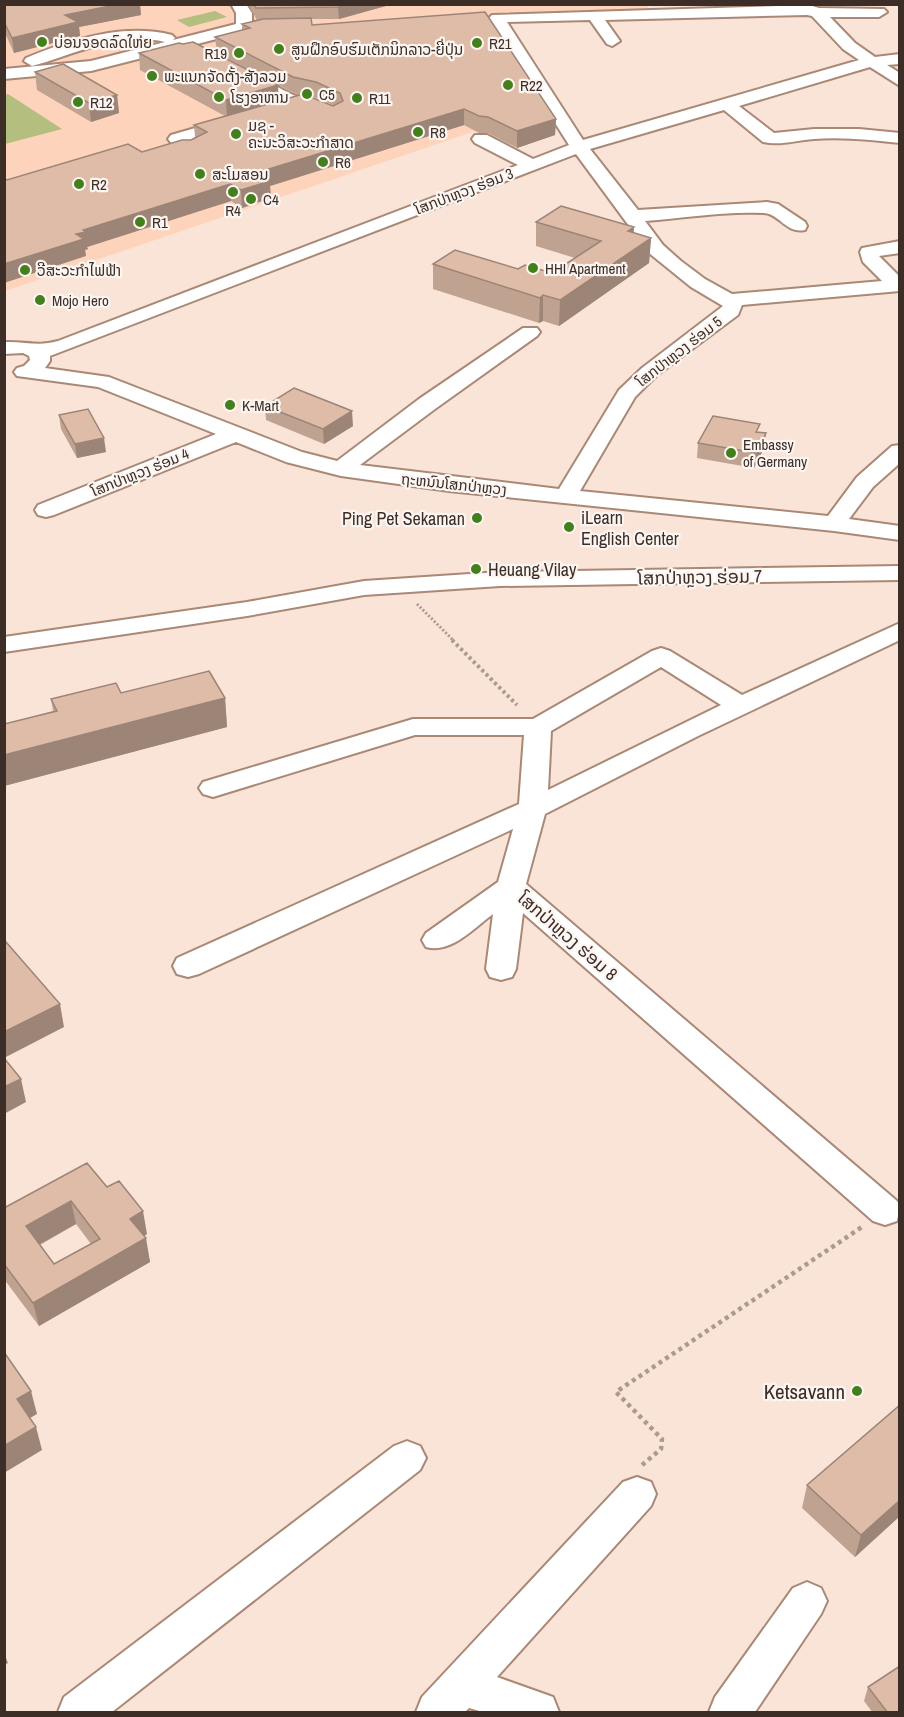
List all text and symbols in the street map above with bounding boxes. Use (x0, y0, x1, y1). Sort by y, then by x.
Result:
place label: ບ່ອນຈອດລົດໃຫ່ຍ (54, 32, 152, 53)
place label: R21 (489, 33, 512, 54)
marker: ບ່ອນຈອດລົດໃຫ່ຍ (35, 35, 49, 49)
marker: R21 (470, 36, 484, 50)
place label: ສູນຝຶກອົບຮົມເຕັກນິກລາວ-ຍີ່ປຸ່ນ (291, 38, 463, 60)
marker: ສູນຝຶກອົບຮົມເຕັກນິກລາວ-ຍີ່ປຸ່ນ (272, 42, 286, 56)
place label: R19 (204, 43, 227, 64)
marker: R19 (232, 46, 246, 60)
place label: ພະແນກຈັດຕັ້ງ-ສັງລວມ (164, 66, 287, 87)
marker: ພະແນກຈັດຕັ້ງ-ສັງລວມ (145, 69, 159, 83)
place label: R22 (520, 75, 543, 96)
marker: R22 (501, 78, 515, 92)
place label: C5 (319, 84, 335, 105)
place label: ໂຮງອາຫານ (230, 87, 289, 108)
marker: C5 (300, 87, 314, 101)
place label: R11 (369, 88, 391, 109)
marker: ໂຮງອາຫານ (212, 90, 226, 104)
marker: R11 (350, 91, 364, 105)
place label: R12 (90, 92, 113, 113)
marker: R12 (71, 95, 85, 109)
place label: ມຊ - ຄະນະວິສະວະກຳສາດ (248, 115, 354, 153)
place label: R8 (430, 122, 446, 143)
marker: R8 (411, 125, 425, 139)
marker: ມຊ - ຄະນະວິສະວະກຳສາດ (229, 127, 243, 141)
place label: R6 (335, 152, 351, 173)
marker: R6 (316, 155, 330, 169)
street label: ໂສກປ່າຫຼວງ ຮ່ອມ 3 (411, 163, 516, 220)
place label: ສະໂມສອນ (212, 164, 269, 185)
marker: ສະໂມສອນ (193, 167, 207, 181)
place label: R2 (91, 174, 107, 195)
marker: R2 (72, 177, 86, 191)
marker: R4 (226, 185, 240, 199)
place label: C4 (263, 189, 279, 210)
marker: C4 (244, 192, 258, 206)
place label: R4 (225, 200, 241, 221)
place label: R1 (152, 212, 168, 233)
marker: R1 (133, 215, 147, 229)
place label: HHI Apartment (545, 258, 626, 279)
place label: ວີສະວະກຳໄຟຟ້າ (37, 260, 121, 281)
marker: HHI Apartment (526, 261, 540, 275)
marker: ວີສະວະກຳໄຟຟ້າ (18, 263, 32, 277)
place label: Mojo Hero (52, 290, 109, 311)
marker: Mojo Hero (33, 293, 47, 307)
street label: ໂສກປ່າຫຼວງ ຮ່ອມ 5 (631, 311, 726, 392)
place label: K-Mart (242, 395, 279, 416)
marker: K-Mart (223, 398, 237, 412)
place label: Embassy of Germany (743, 434, 808, 472)
street label: ໂສກປ່າຫຼວງ ຮ່ອມ 4 (87, 443, 192, 502)
marker: Embassy of Germany (724, 446, 738, 460)
street label: ຖະຫນົນໂສກປ່າຫຼວງ (400, 468, 508, 500)
place label: iLearn English Center (581, 505, 679, 551)
place label: Ping Pet Sekaman (342, 506, 465, 531)
marker: Ping Pet Sekaman (470, 511, 484, 525)
marker: iLearn English Center (562, 520, 576, 534)
place label: Heuang Vilay (488, 557, 577, 582)
marker: Heuang Vilay (469, 562, 483, 576)
street label: ໂສກປ່າຫຼວງ ຮ່ອມ 7 (637, 563, 762, 591)
street label: ໂສກປ່າຫຼວງ ຮ່ອມ 8 (512, 885, 623, 986)
place label: Ketsavann (764, 1377, 845, 1406)
marker: Ketsavann (850, 1384, 864, 1398)

